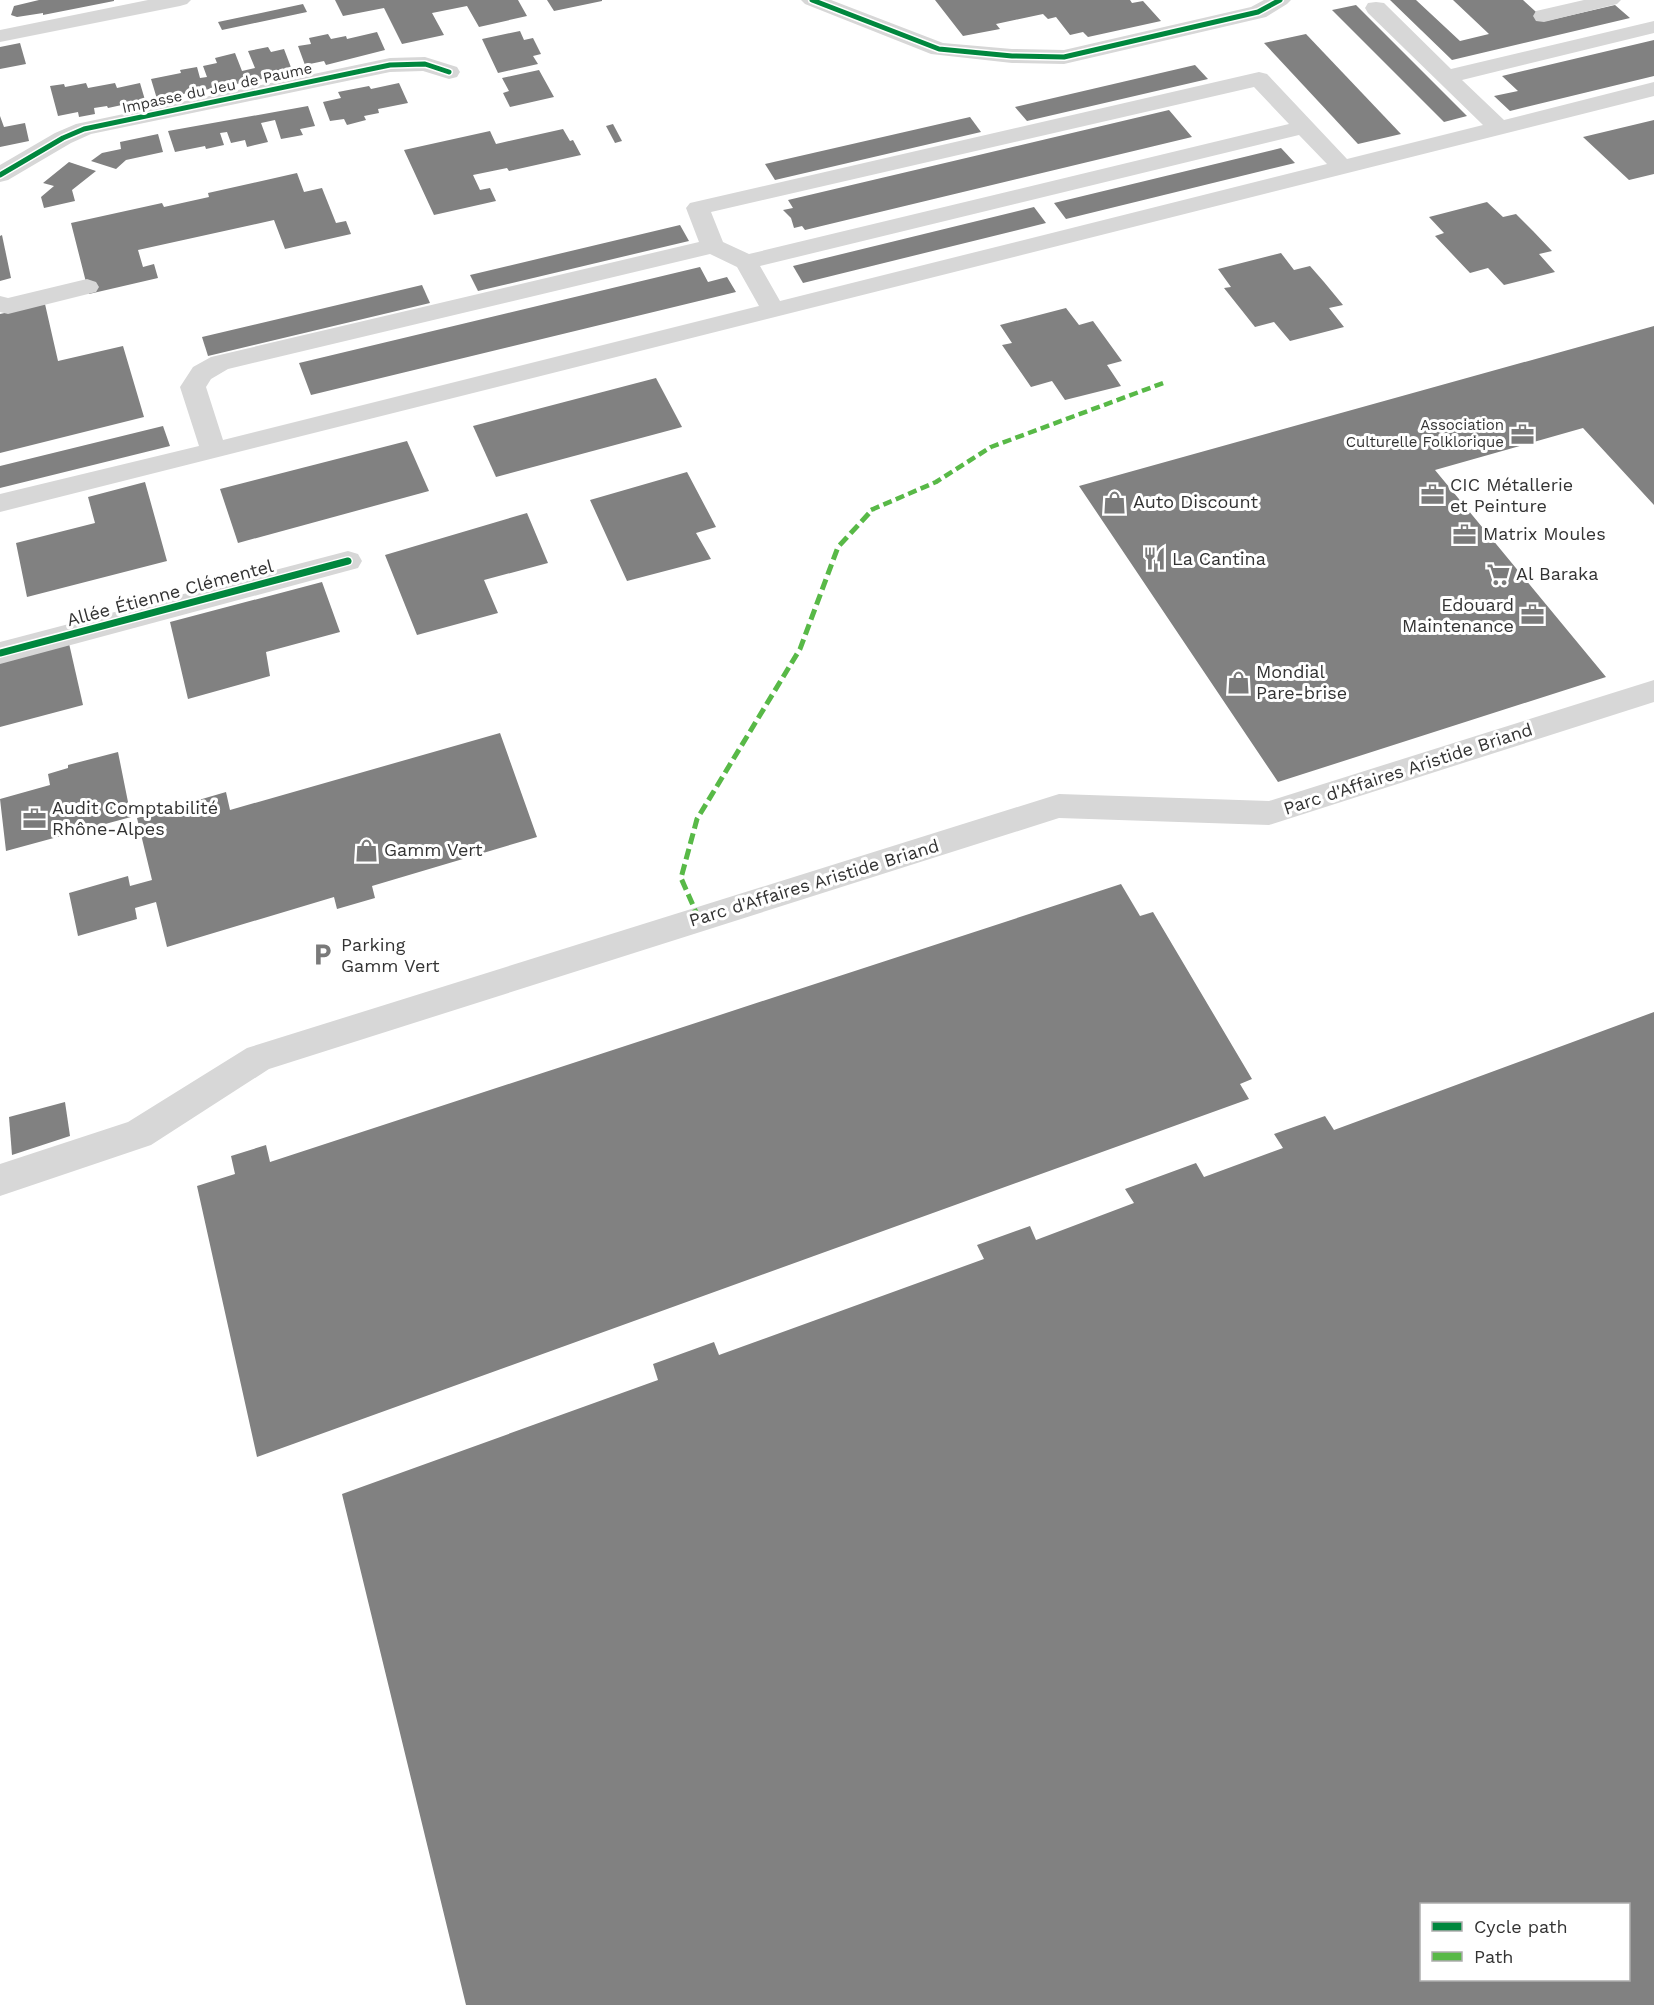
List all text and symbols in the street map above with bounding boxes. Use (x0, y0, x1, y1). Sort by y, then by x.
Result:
street label: Impasse du Jeu de Paume (120, 59, 314, 117)
place label: Association Culturelle Folklorique (1346, 416, 1504, 451)
office icon: Association Culturelle Folklorique (1509, 421, 1535, 447)
place label: CIC Métallerie et Peinture (1450, 474, 1573, 516)
office icon: CIC Métallerie et Peinture (1419, 482, 1445, 508)
shop icon: Auto Discount (1102, 489, 1128, 515)
place label: Auto Discount (1133, 491, 1258, 512)
office icon: Matrix Moules (1452, 521, 1478, 547)
place label: Matrix Moules (1483, 523, 1606, 544)
restaurant icon: La Cantina (1141, 546, 1167, 572)
place label: La Cantina (1172, 548, 1266, 569)
street label: Allée Étienne Clémentel (64, 555, 276, 630)
supermarket icon: Al Baraka (1485, 561, 1511, 587)
place label: Al Baraka (1516, 563, 1598, 584)
place label: Edouard Maintenance (1402, 594, 1514, 636)
office icon: Edouard Maintenance (1519, 602, 1545, 628)
place label: Mondial Pare-brise (1256, 661, 1347, 703)
shop icon: Mondial Pare-brise (1225, 669, 1251, 695)
street label: Parc d'Affaires Aristide Briand (1281, 718, 1535, 819)
place label: Audit Comptabilité Rhône-Alpes (52, 797, 218, 839)
office icon: Audit Comptabilité Rhône-Alpes (21, 805, 47, 831)
street label: Parc d'Affaires Aristide Briand (686, 834, 942, 931)
shop icon: Gamm Vert (353, 837, 379, 863)
place label: Gamm Vert (384, 839, 483, 860)
place label: Parking Gamm Vert (341, 934, 440, 976)
parking icon: Parking Gamm Vert (310, 942, 336, 968)
legend (1420, 1903, 1630, 1981)
text: Cycle path (1474, 1916, 1568, 1937)
text: Path (1474, 1946, 1514, 1967)

